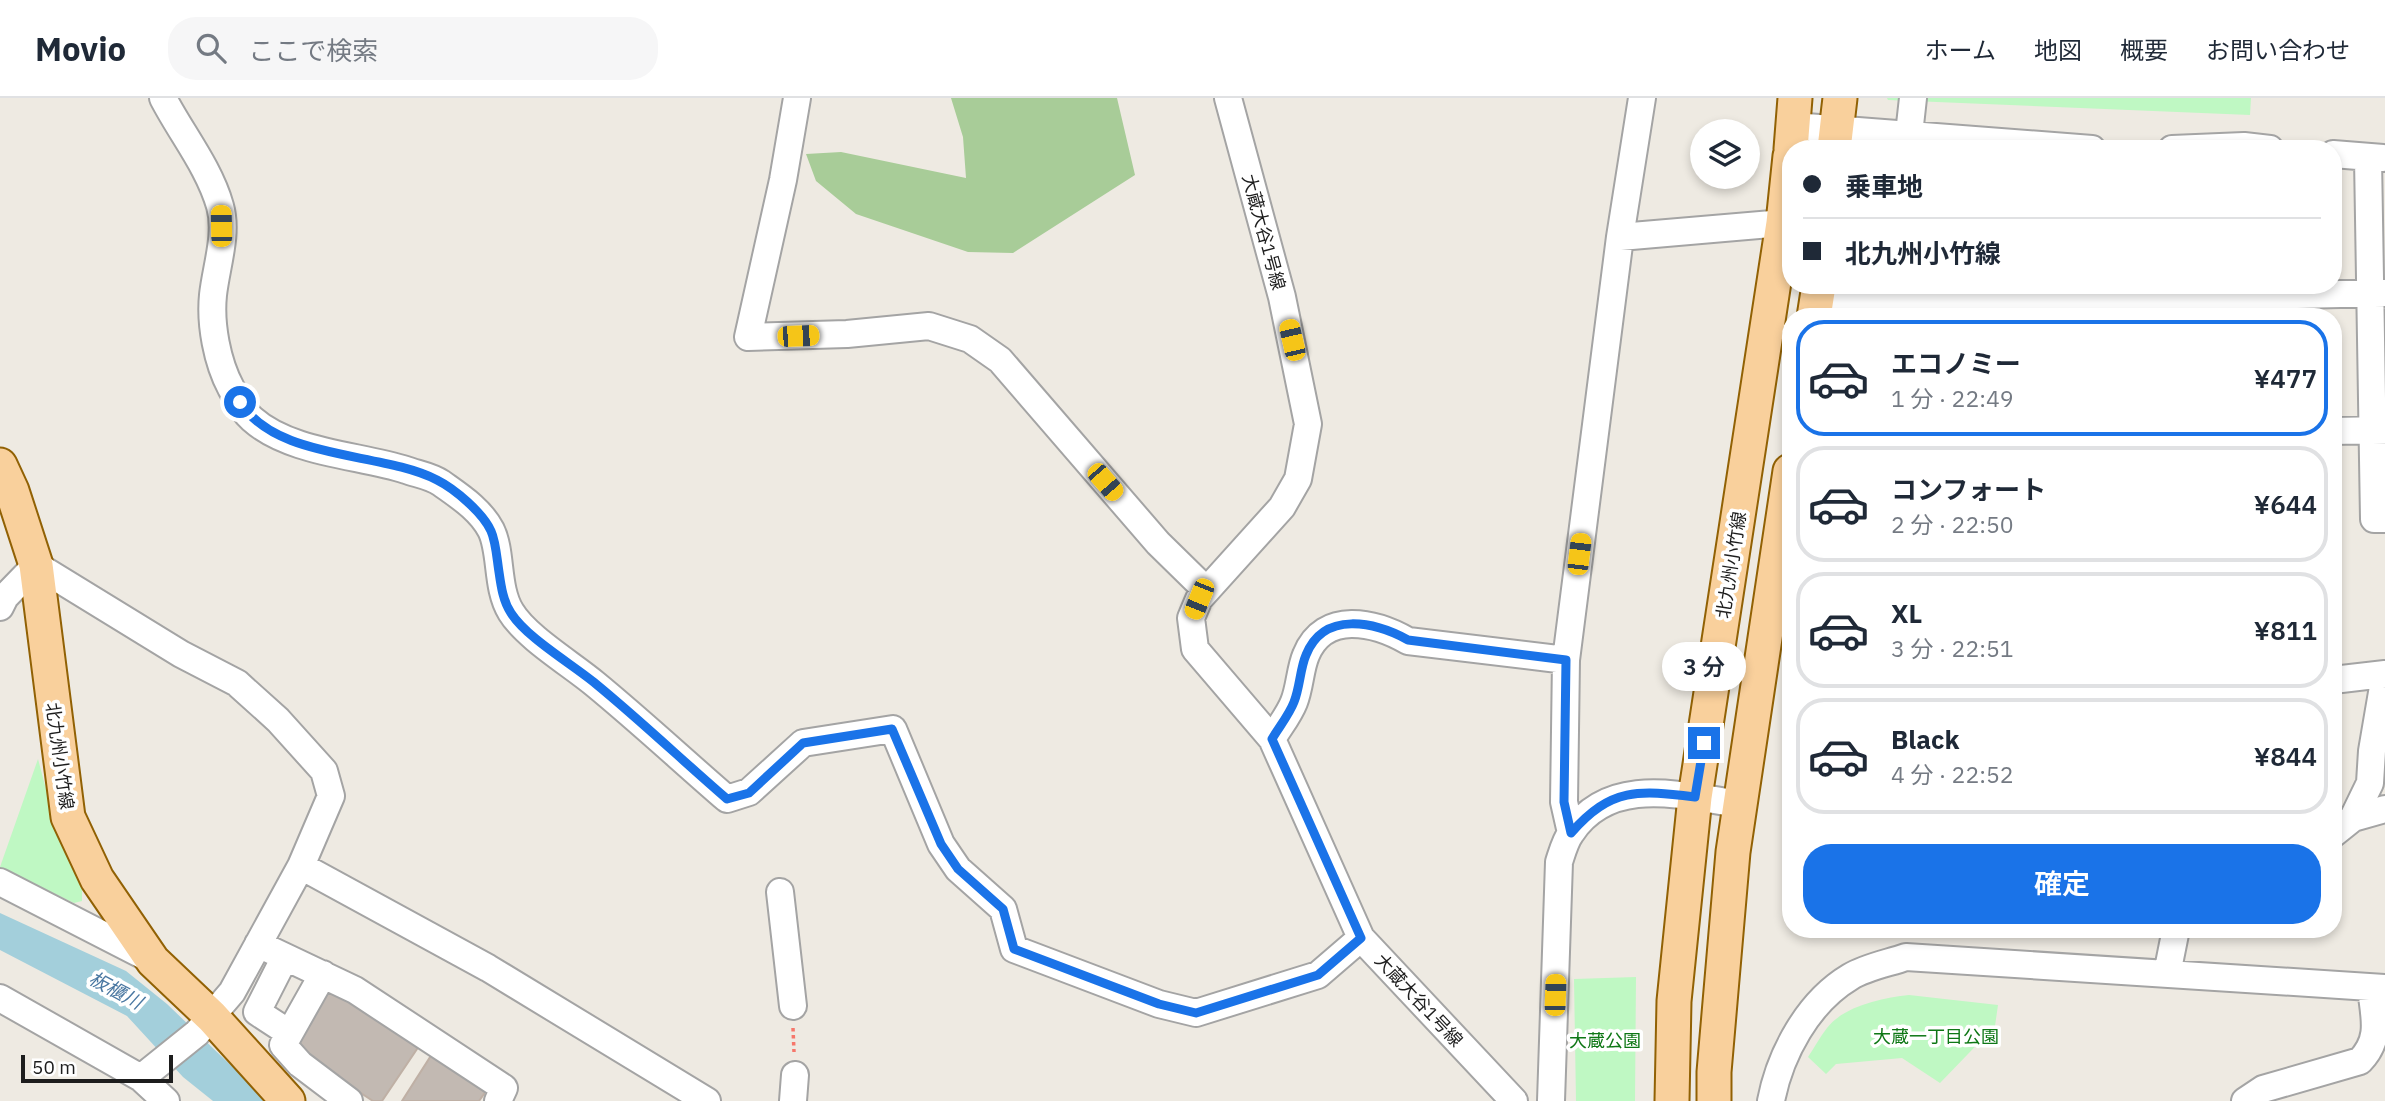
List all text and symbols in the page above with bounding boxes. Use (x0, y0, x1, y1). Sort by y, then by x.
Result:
search box (168, 17, 658, 80)
text: Movio (35, 27, 126, 70)
icon: search (192, 29, 230, 67)
text: ここで検索 (248, 33, 378, 67)
text: ホーム (1925, 34, 1996, 66)
text: 地図 (2034, 34, 2082, 66)
text: 概要 (2120, 34, 2168, 66)
text: お問い合わせ (2206, 34, 2350, 66)
map controls (1690, 119, 1760, 189)
button: layers (1690, 119, 1760, 189)
text: 乗車地 (1845, 169, 1923, 203)
street label: 大蔵大谷1号線 (1238, 172, 1290, 292)
car (211, 205, 232, 247)
text: 北九州小竹線 (1845, 236, 2001, 270)
car (1278, 317, 1307, 363)
car (777, 325, 820, 347)
text: エコノミー (1891, 346, 2021, 380)
icon: car (1807, 347, 1870, 410)
text: ¥477 (2254, 361, 2317, 395)
text: 1 分 · 22:49 (1891, 383, 2014, 413)
route start (224, 386, 256, 418)
car (1084, 459, 1127, 505)
text: コンフォート (1891, 472, 2046, 506)
icon: car (1807, 473, 1870, 536)
text: ¥644 (2254, 487, 2317, 521)
text: 2 分 · 22:50 (1891, 509, 2014, 539)
street label: 北九州小竹線 (1711, 510, 1751, 620)
car (1567, 532, 1592, 576)
car (1182, 576, 1217, 622)
text: XL (1891, 596, 1922, 630)
icon: car (1807, 599, 1870, 662)
text: ¥811 (2254, 613, 2317, 647)
text: 3 分 · 22:51 (1891, 633, 2014, 663)
callout: 3 分 (1662, 642, 1746, 690)
text: 3 分 (1683, 651, 1725, 681)
street label: 北九州小竹線 (41, 701, 79, 811)
text: Black (1891, 722, 1959, 756)
icon: car (1807, 725, 1870, 788)
route end (1688, 727, 1720, 759)
text: ¥844 (2254, 739, 2317, 773)
text: 4 分 · 22:52 (1891, 759, 2014, 789)
button: 確定 (1803, 844, 2321, 924)
street label: 大蔵大谷1号線 (1370, 949, 1468, 1051)
water label: 板櫃川 (85, 966, 149, 1015)
car (1544, 974, 1567, 1016)
park label: 大蔵一丁目公園 (1873, 1025, 1999, 1048)
park label: 大蔵公園 (1569, 1029, 1641, 1052)
scale bar (21, 1052, 173, 1084)
text: 50 m (32, 1055, 76, 1079)

